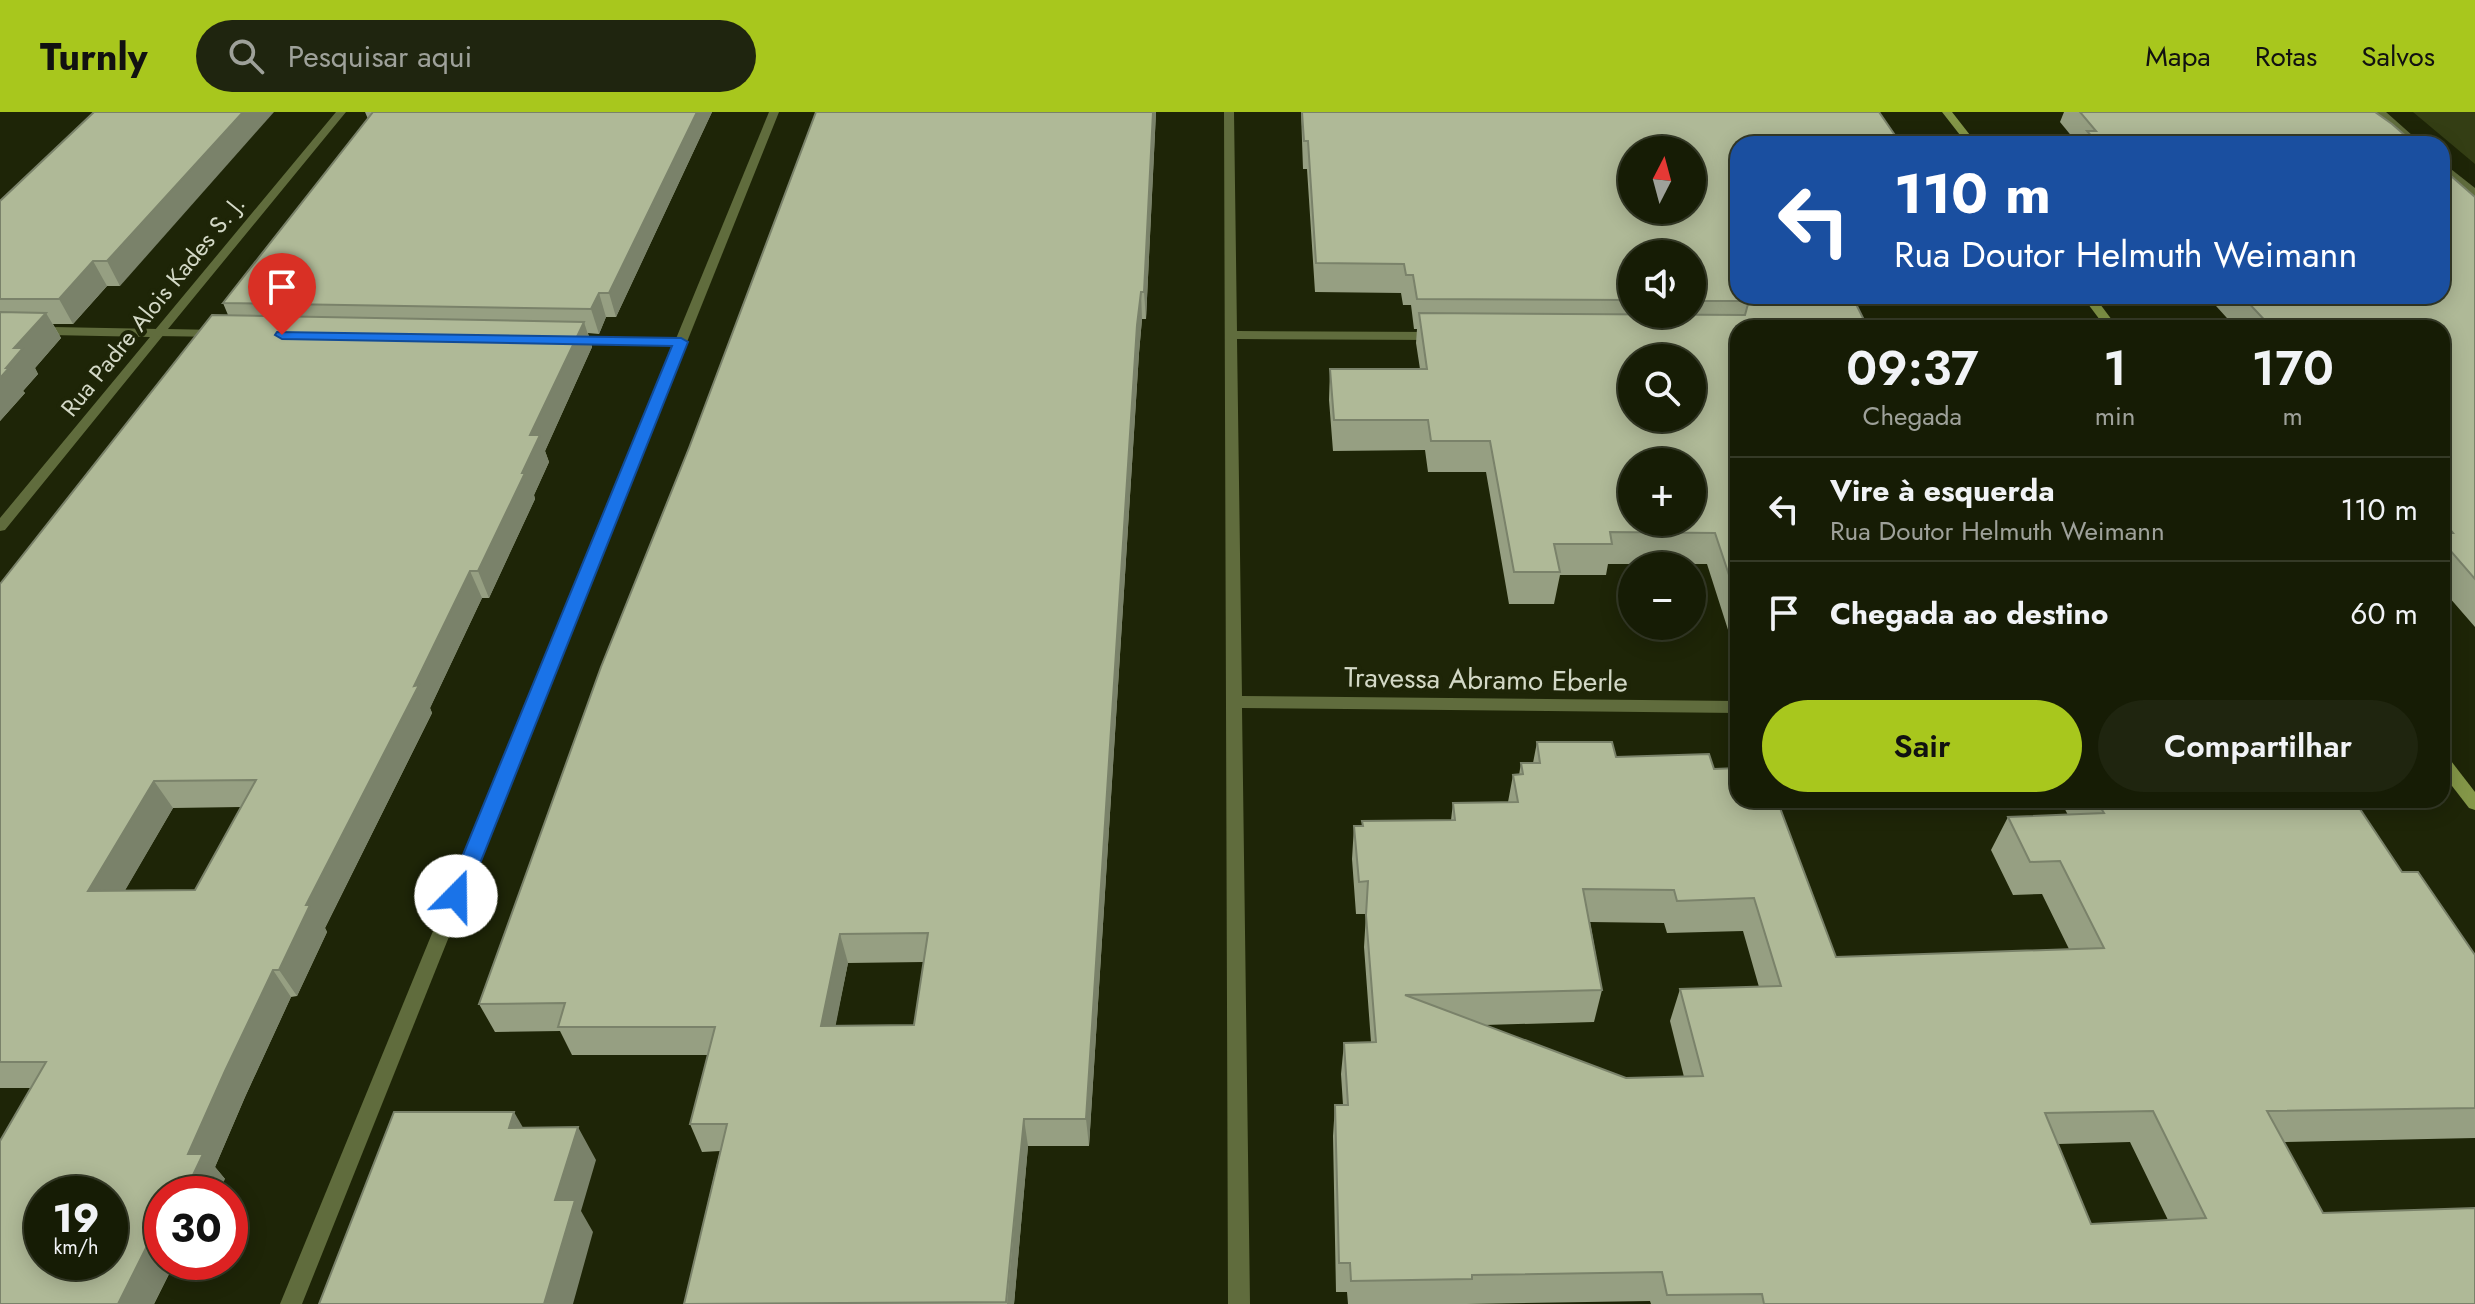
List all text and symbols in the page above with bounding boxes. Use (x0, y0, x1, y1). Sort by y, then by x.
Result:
search box (196, 20, 756, 92)
text: Turnly (40, 29, 148, 84)
icon: search (224, 34, 268, 78)
text: Pesquisar aqui (288, 35, 472, 78)
text: Mapa (2145, 36, 2211, 77)
text: Rotas (2255, 36, 2317, 77)
text: Salvos (2361, 36, 2435, 77)
north arrow (1618, 136, 1706, 224)
map controls (1618, 136, 1706, 640)
text: 110 m (1894, 153, 2051, 234)
icon: left (1762, 168, 1866, 272)
street label: Rua Padre Alois Kades S. J. (52, 187, 253, 424)
text: Rua Doutor Helmuth Weimann (1894, 228, 2357, 280)
button: sound (1618, 240, 1706, 328)
pin (248, 253, 316, 335)
icon: arrive (260, 265, 304, 309)
text: 09:37 (1846, 334, 1979, 403)
text: 1 (2103, 334, 2127, 403)
text: 170 (2252, 334, 2334, 403)
button: search (1618, 344, 1706, 432)
text: Chegada (1863, 397, 1962, 435)
text: min (2095, 397, 2135, 435)
text: m (2283, 397, 2303, 435)
button: + (1618, 448, 1706, 536)
text: Vire à esquerda (1830, 469, 2055, 512)
icon: left (1762, 487, 1806, 531)
text: 110 m (2341, 488, 2418, 531)
text: Rua Doutor Helmuth Weimann (1830, 512, 2165, 550)
button: − (1618, 552, 1706, 640)
icon: arrive (1762, 591, 1806, 635)
text: Chegada ao destino (1830, 592, 2108, 635)
text: 60 m (2350, 592, 2418, 635)
street label: Travessa Abramo Eberle (1344, 657, 1628, 702)
button: Sair (1762, 700, 2082, 792)
button: Compartilhar (2098, 700, 2418, 792)
position arrow (414, 854, 498, 938)
speed limit sign: 30 (144, 1176, 248, 1280)
text: 19 (52, 1189, 100, 1247)
text: km/h (53, 1233, 99, 1262)

